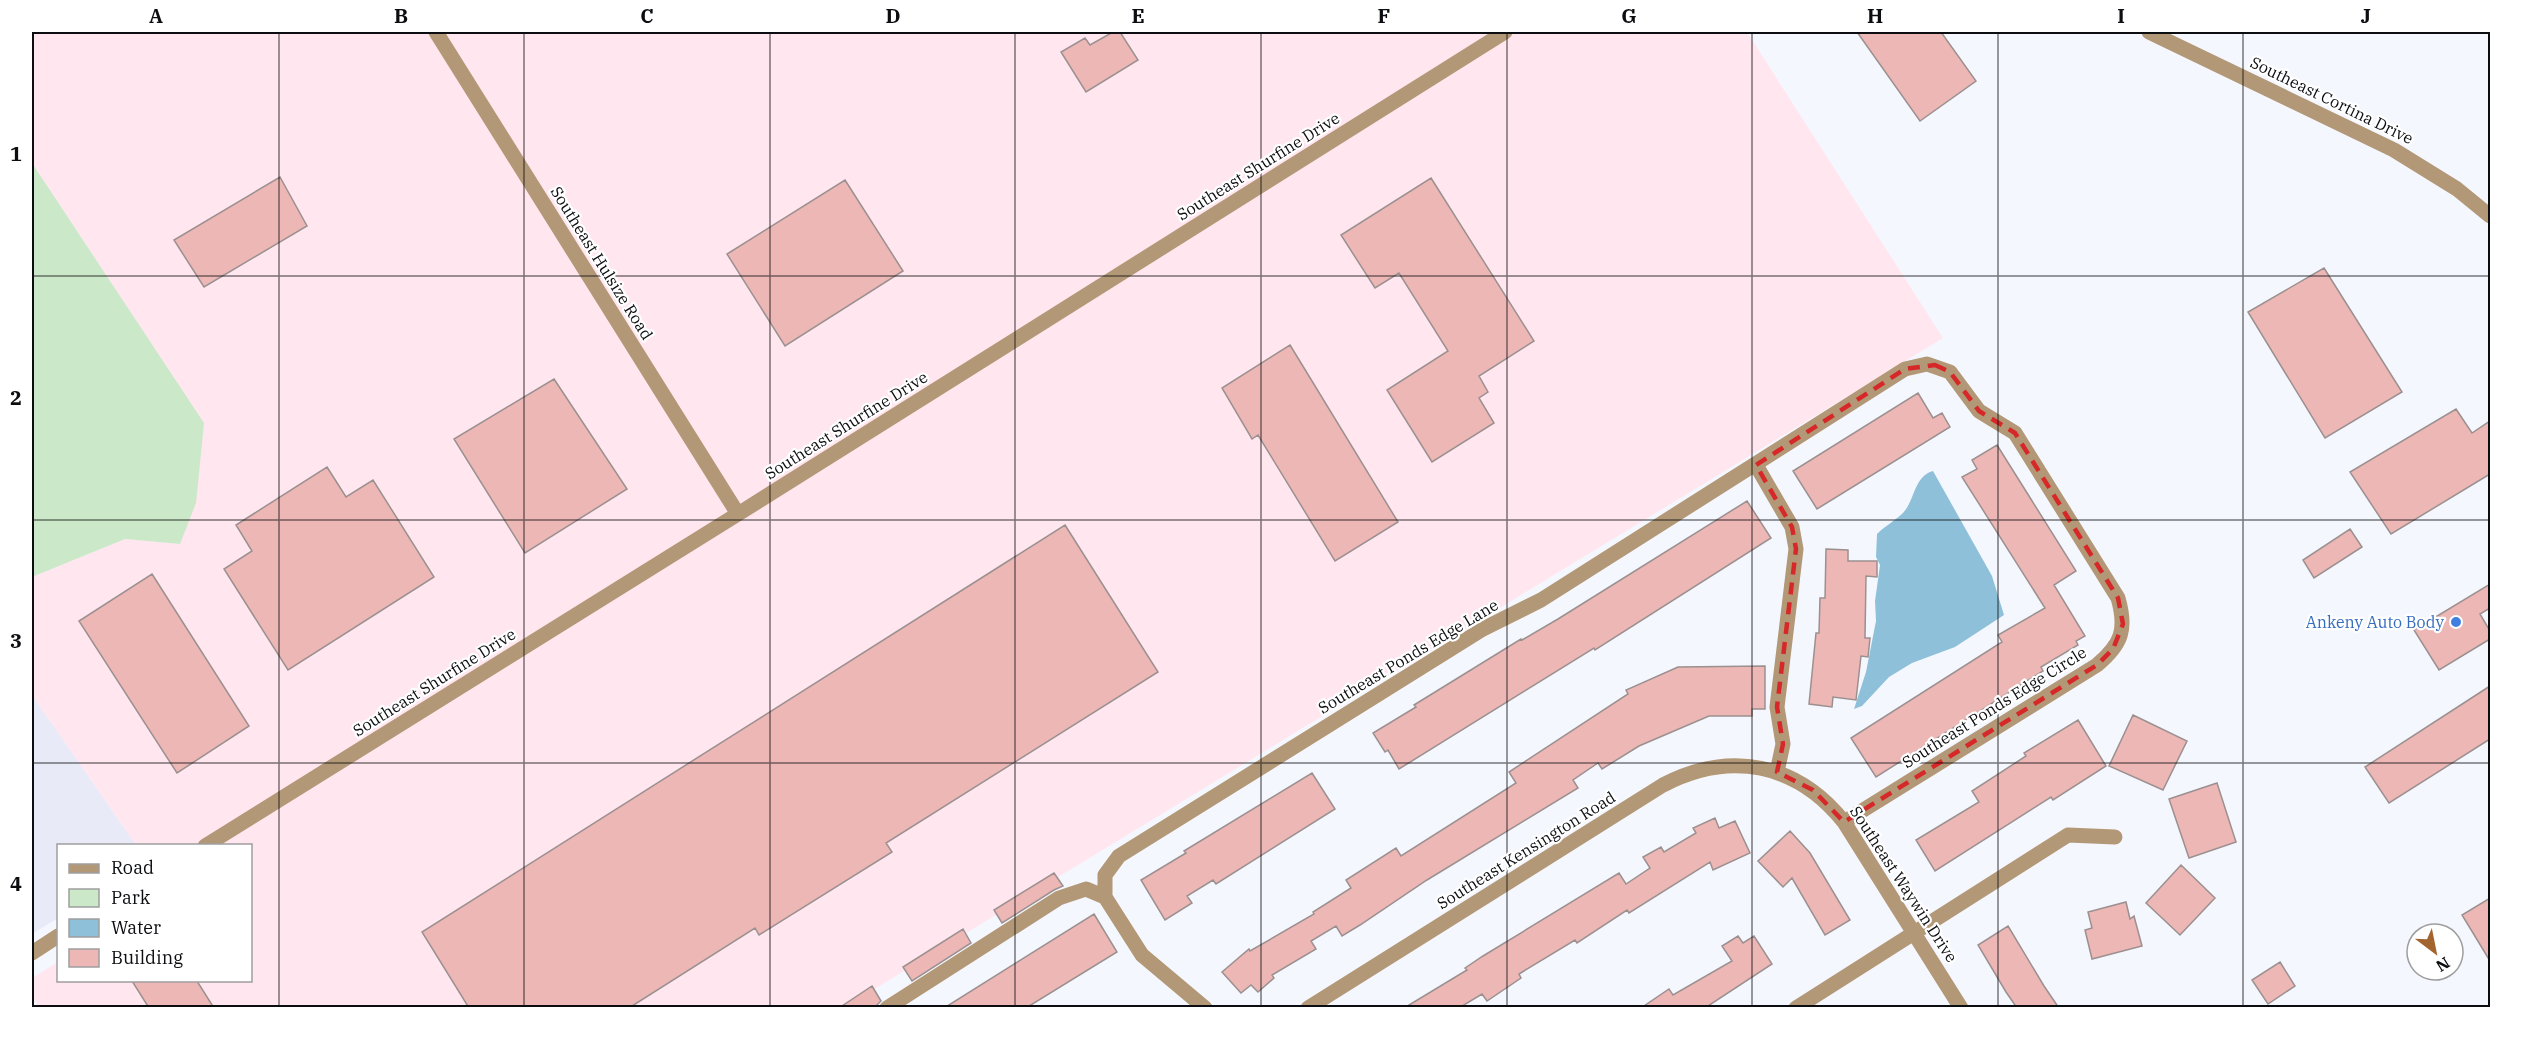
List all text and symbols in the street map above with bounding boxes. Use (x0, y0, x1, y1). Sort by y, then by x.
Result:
text: A (149, 2, 163, 29)
text: B (394, 2, 408, 29)
text: C (640, 2, 654, 29)
text: D (885, 2, 901, 29)
text: E (1131, 2, 1145, 29)
text: F (1378, 2, 1390, 29)
text: G (1621, 2, 1637, 29)
text: H (1867, 2, 1883, 29)
text: I (2117, 2, 2125, 29)
text: J (2361, 2, 2371, 29)
street label: Southeast Cortina Drive (2247, 52, 2417, 148)
street label: Southeast Shurfine Drive (1173, 108, 1343, 224)
text: 1 (10, 140, 22, 167)
street label: Southeast Hulsize Road (547, 183, 658, 344)
street label: Southeast Shurfine Drive (761, 367, 931, 483)
text: 2 (10, 384, 22, 411)
street label: Southeast Ponds Edge Lane (1314, 594, 1502, 718)
place label: Ankeny Auto Body (2306, 612, 2444, 632)
marker: Ankeny Auto Body (2449, 615, 2463, 629)
street label: Southeast Shurfine Drive (349, 624, 519, 740)
text: 3 (10, 627, 22, 654)
street label: Southeast Ponds Edge Circle (1898, 642, 2090, 772)
street label: Southeast Kensington Road (1433, 787, 1619, 913)
street label: Southeast Waywin Drive (1846, 802, 1962, 966)
legend (57, 844, 252, 982)
text: Road (111, 856, 154, 879)
text: 4 (10, 870, 22, 897)
text: Park (111, 886, 151, 909)
text: Water (111, 916, 161, 939)
north arrow (2405, 922, 2465, 982)
text: Building (111, 946, 183, 969)
text: N (2432, 953, 2454, 977)

